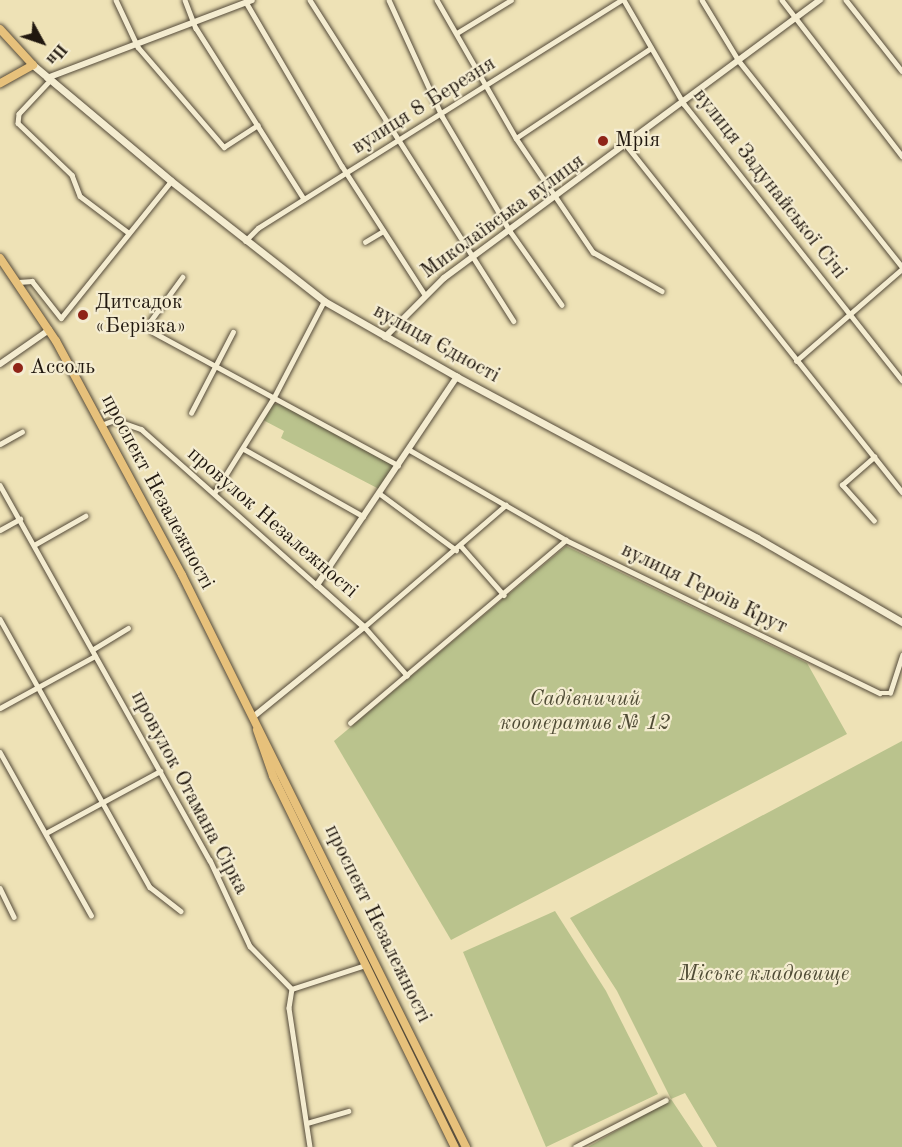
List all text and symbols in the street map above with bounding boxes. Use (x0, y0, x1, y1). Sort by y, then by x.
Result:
north arrow (12, 12, 72, 72)
text: Пн (43, 40, 69, 67)
street label: вулиця 8 Березня (347, 52, 501, 160)
street label: вулиця Задунайської Січі (687, 84, 851, 284)
place label: Мрія (615, 128, 660, 154)
marker: Мрія (596, 134, 610, 148)
street label: Миколаївська вулиця (416, 149, 590, 285)
place label: Дитсадок «Берізка» (95, 290, 186, 340)
street label: вулиця Єдності (368, 299, 504, 389)
marker: Дитсадок «Берізка» (76, 308, 90, 322)
place label: Ассоль (30, 355, 95, 381)
marker: Ассоль (11, 361, 25, 375)
street label: проспект Незалежності (95, 390, 219, 594)
street label: провулок Незалежності (181, 442, 363, 604)
street label: вулиця Героїв Крут (617, 538, 791, 640)
street label: провулок Отамана Сірка (125, 687, 253, 899)
park label: Садівничий кооператив № 12 (500, 687, 670, 737)
street label: проспект Незалежності (318, 821, 436, 1027)
park label: Міське кладовище (679, 962, 849, 988)

